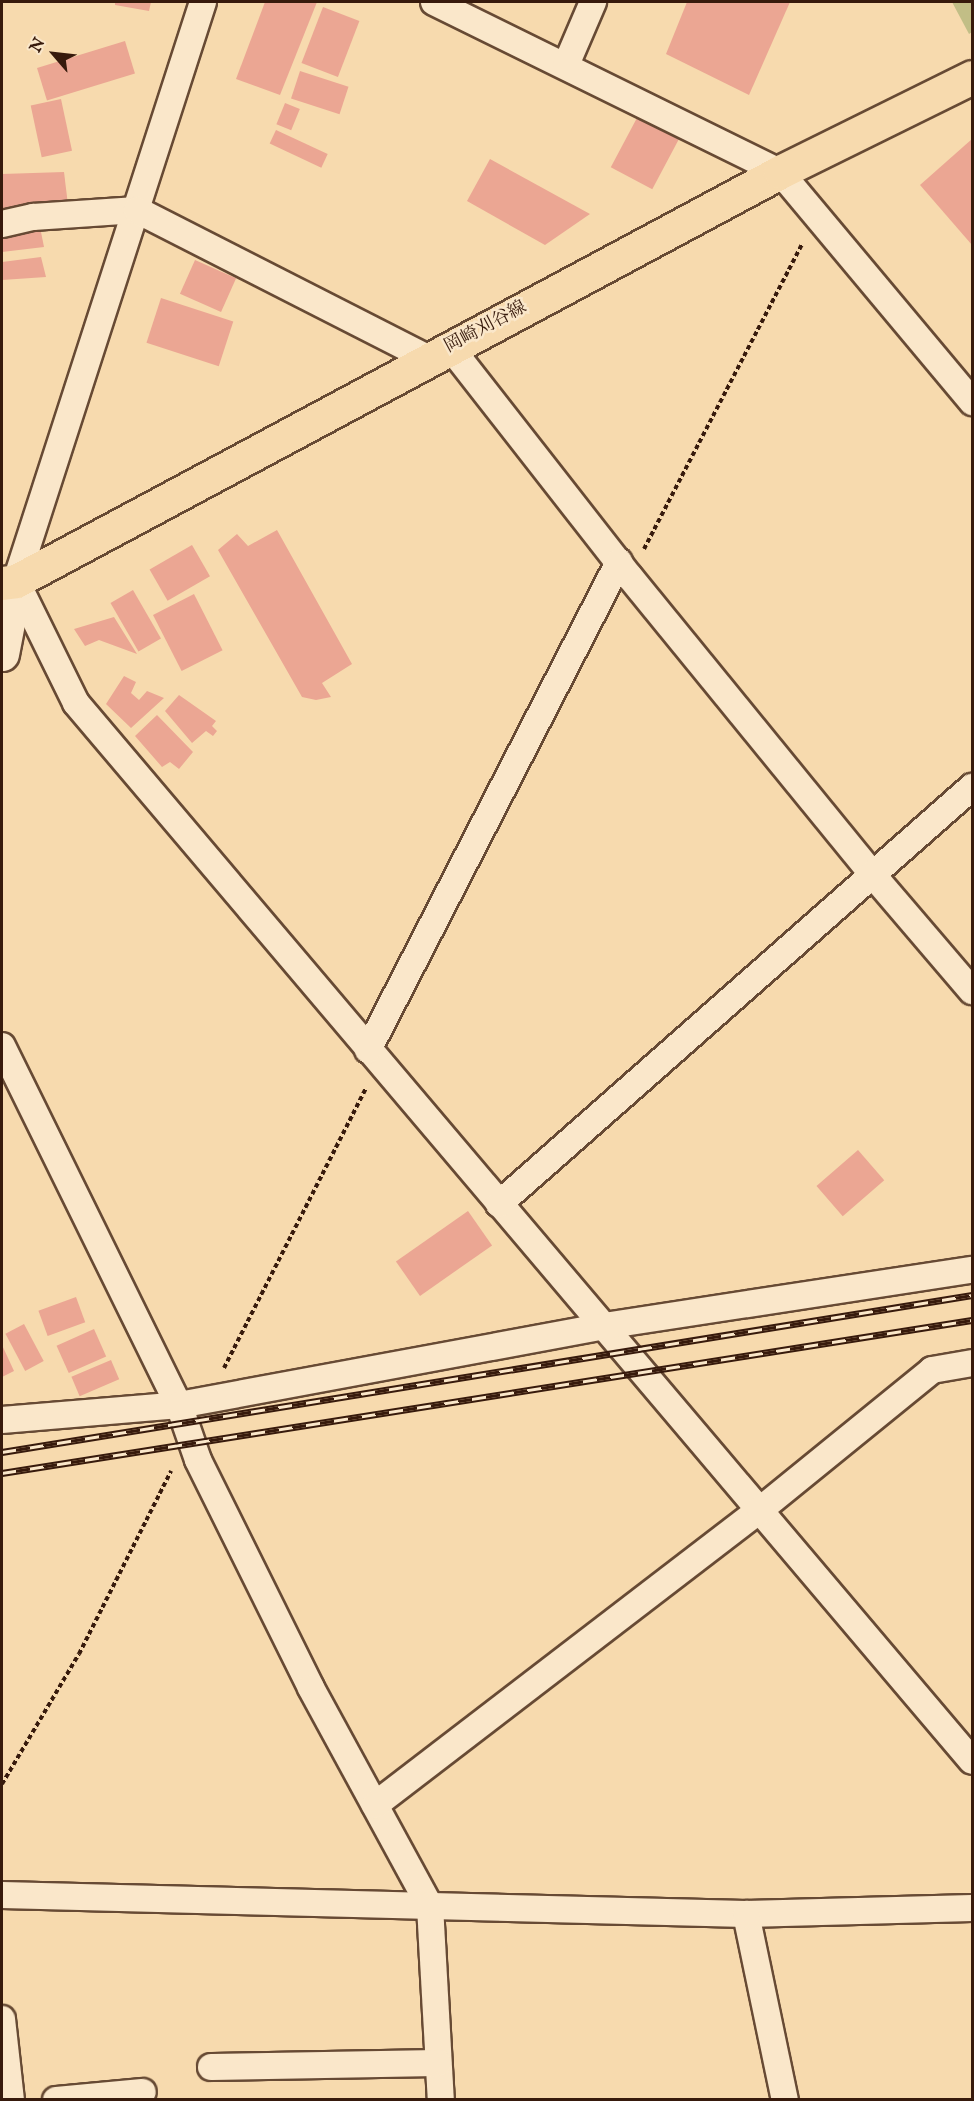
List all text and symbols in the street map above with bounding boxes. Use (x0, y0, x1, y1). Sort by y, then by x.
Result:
north arrow (24, 24, 84, 84)
text: N (26, 35, 50, 56)
street label: 岡崎刈谷線 (441, 297, 531, 359)

